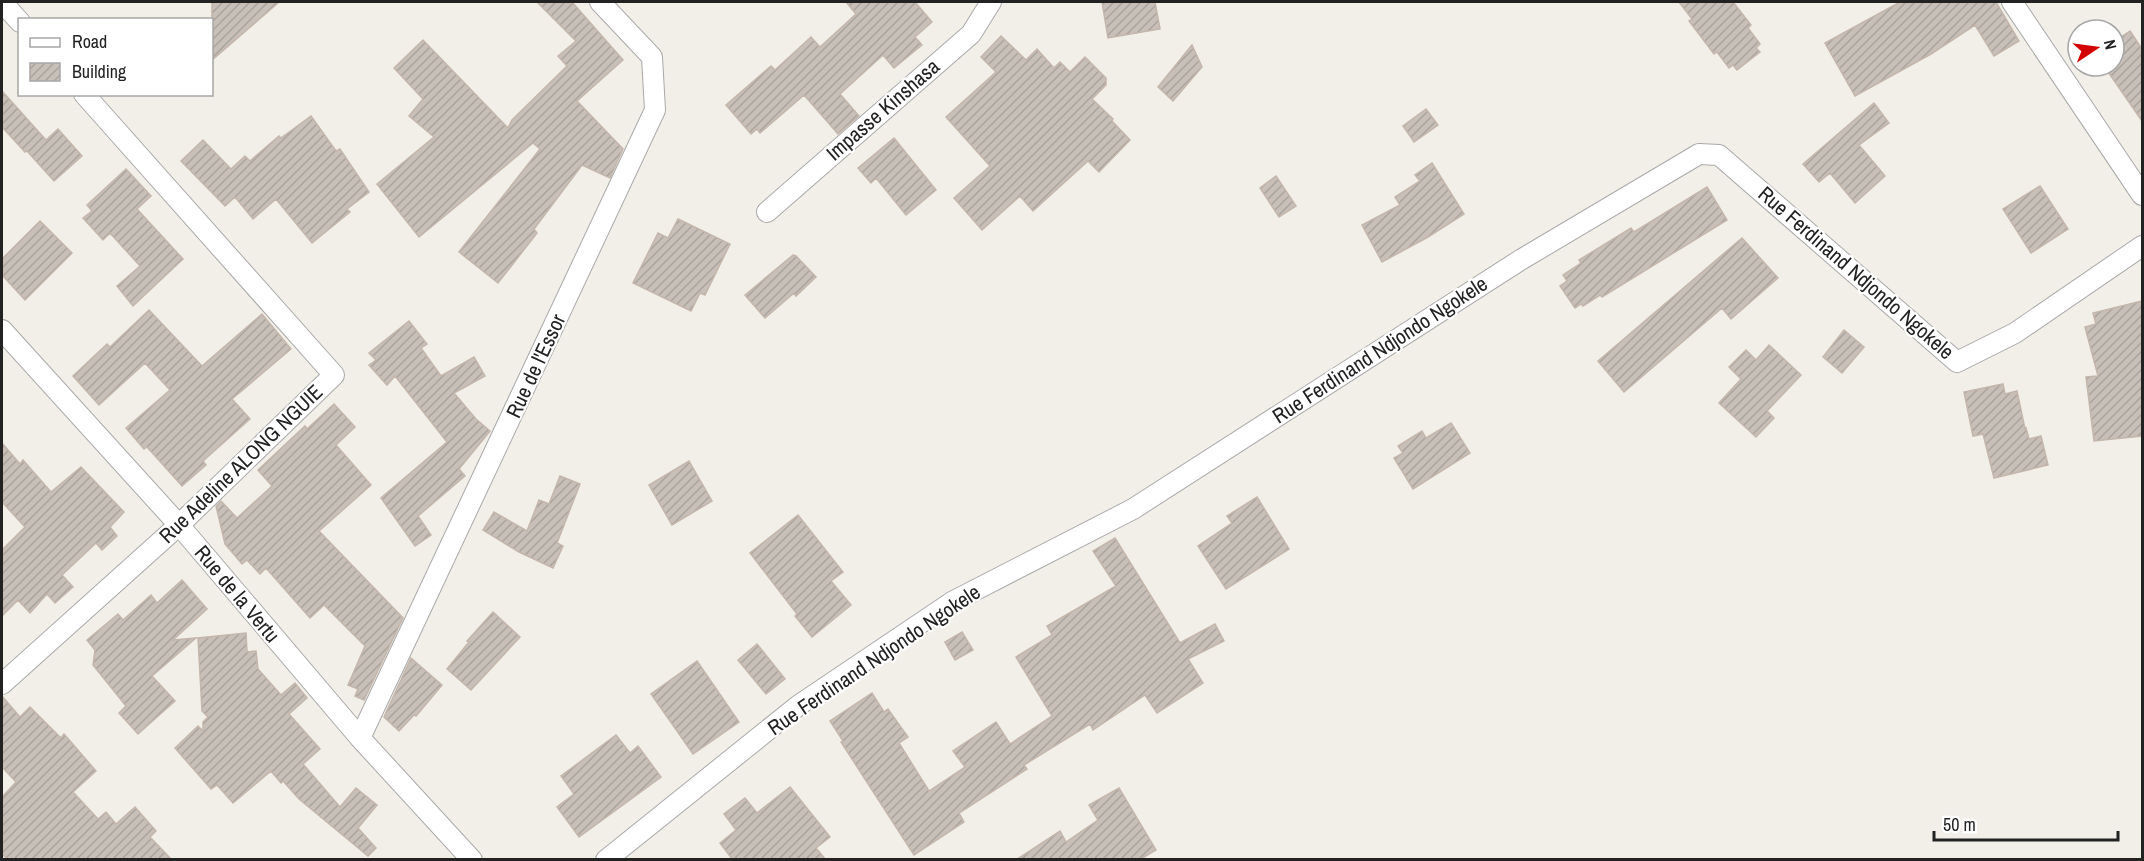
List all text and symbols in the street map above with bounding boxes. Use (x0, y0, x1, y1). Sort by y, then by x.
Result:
legend (18, 18, 213, 96)
north arrow (2066, 18, 2126, 78)
text: Road (72, 29, 107, 54)
text: N (2099, 38, 2122, 52)
street label: Impasse Kinshasa (820, 52, 946, 167)
text: Building (72, 59, 127, 84)
street label: Rue Ferdinand Ndjondo Ngokele (1752, 179, 1961, 366)
street label: Rue Ferdinand Ndjondo Ngokele (1267, 269, 1493, 430)
street label: Rue de l'Essor (499, 309, 572, 422)
street label: Rue Adeline ALONG NGUIE (152, 378, 329, 550)
street label: Rue de la Vertu (188, 539, 287, 648)
street label: Rue Ferdinand Ndjondo Ngokele (762, 577, 986, 742)
scale bar (1934, 804, 2118, 842)
text: 50 m (1943, 812, 1976, 837)

